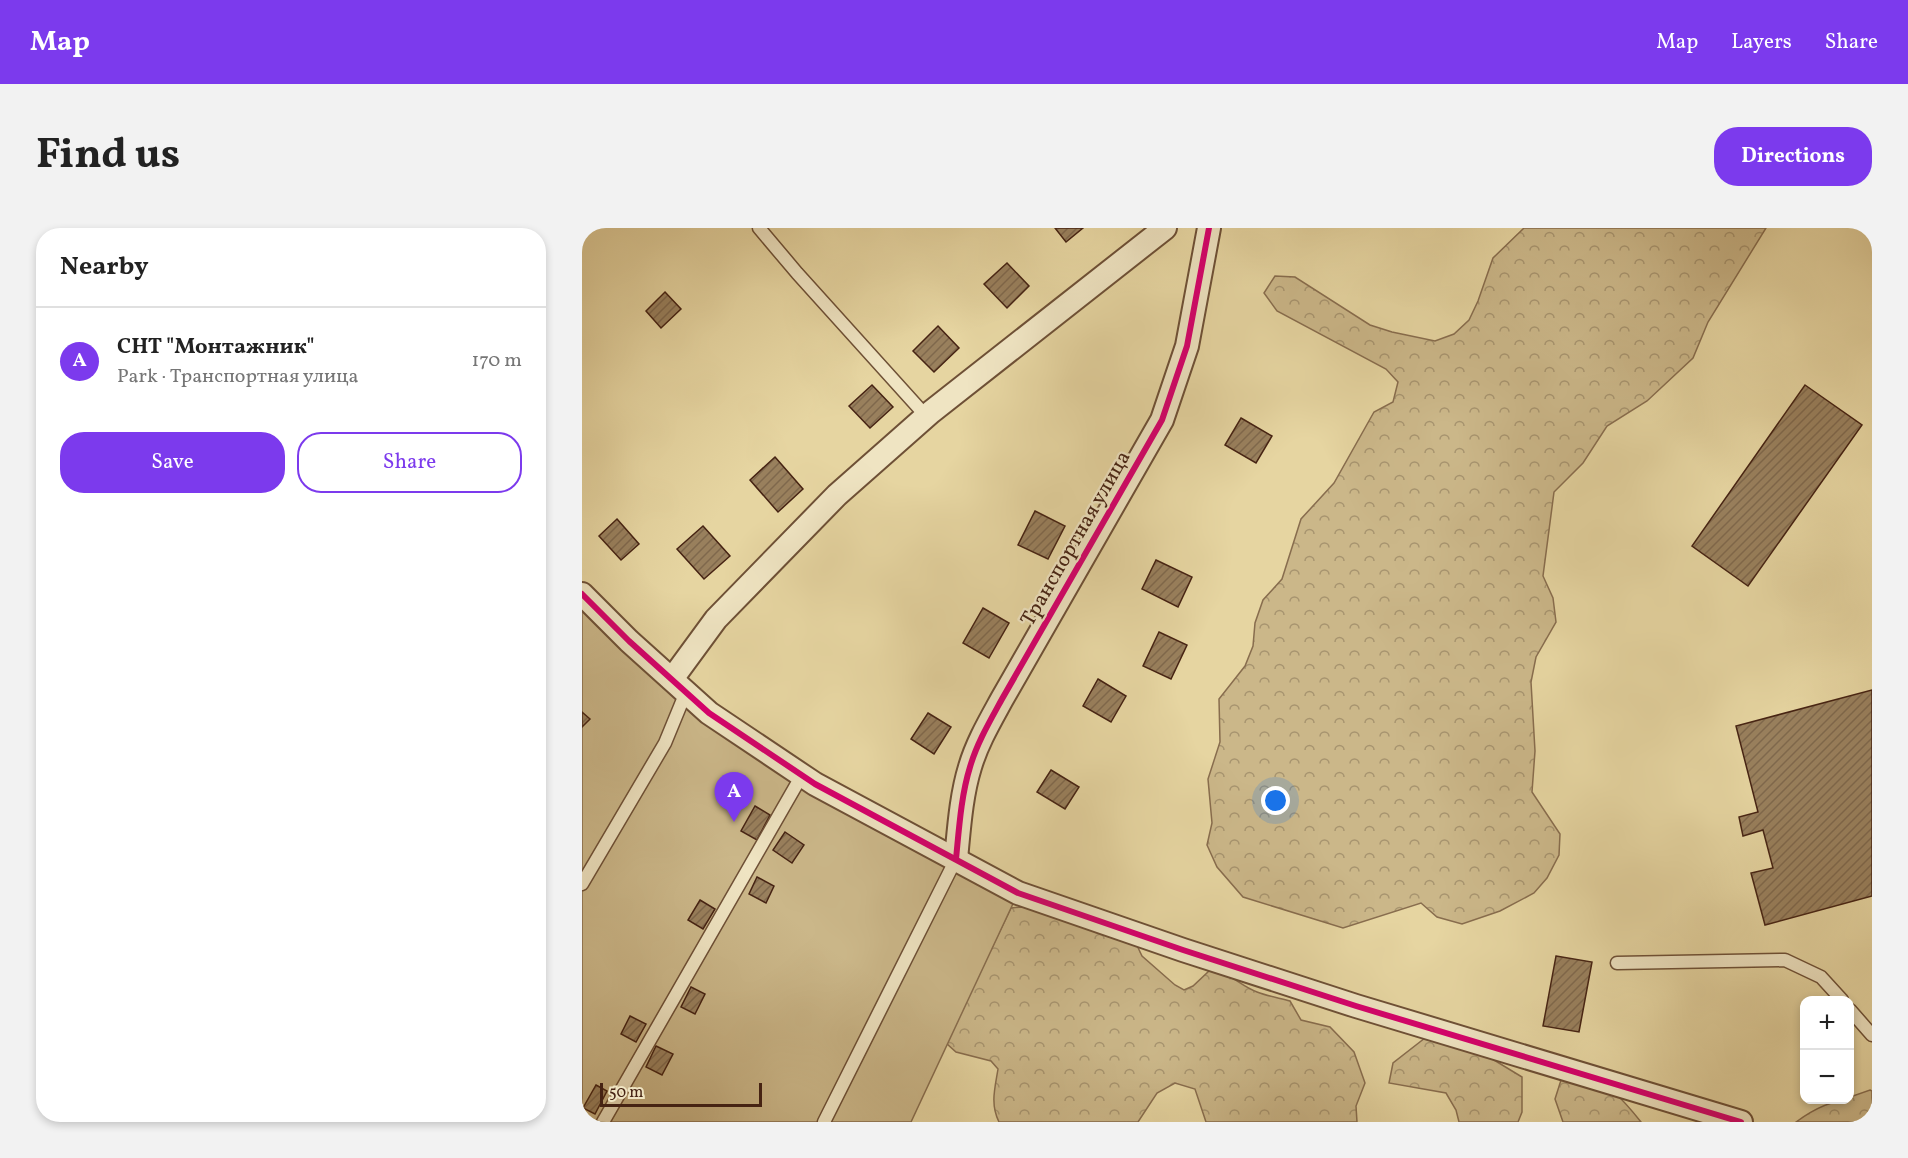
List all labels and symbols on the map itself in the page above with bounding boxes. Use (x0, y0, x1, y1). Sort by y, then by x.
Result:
street label: Транспортная улица (1014, 446, 1138, 632)
pin: A (714, 772, 754, 822)
your location (1261, 786, 1290, 815)
scale bar (600, 1080, 762, 1108)

